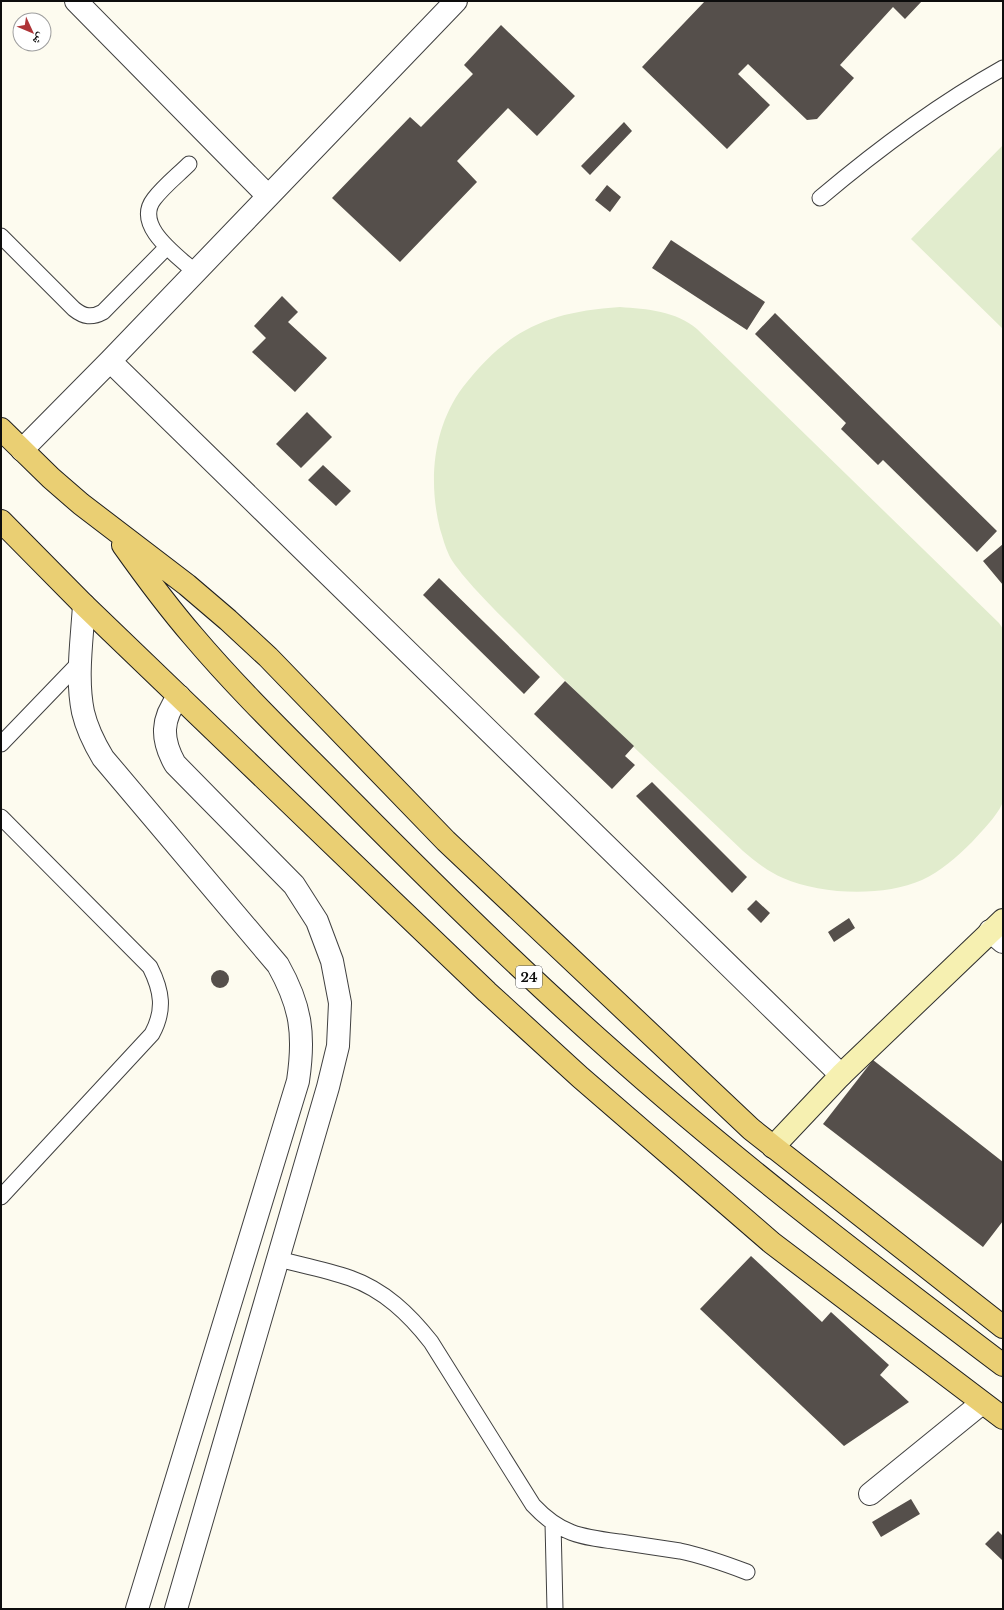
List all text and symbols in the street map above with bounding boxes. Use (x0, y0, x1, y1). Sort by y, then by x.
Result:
north arrow (12, 12, 52, 52)
text: ش (29, 29, 48, 48)
road number: 24 (516, 966, 542, 988)

